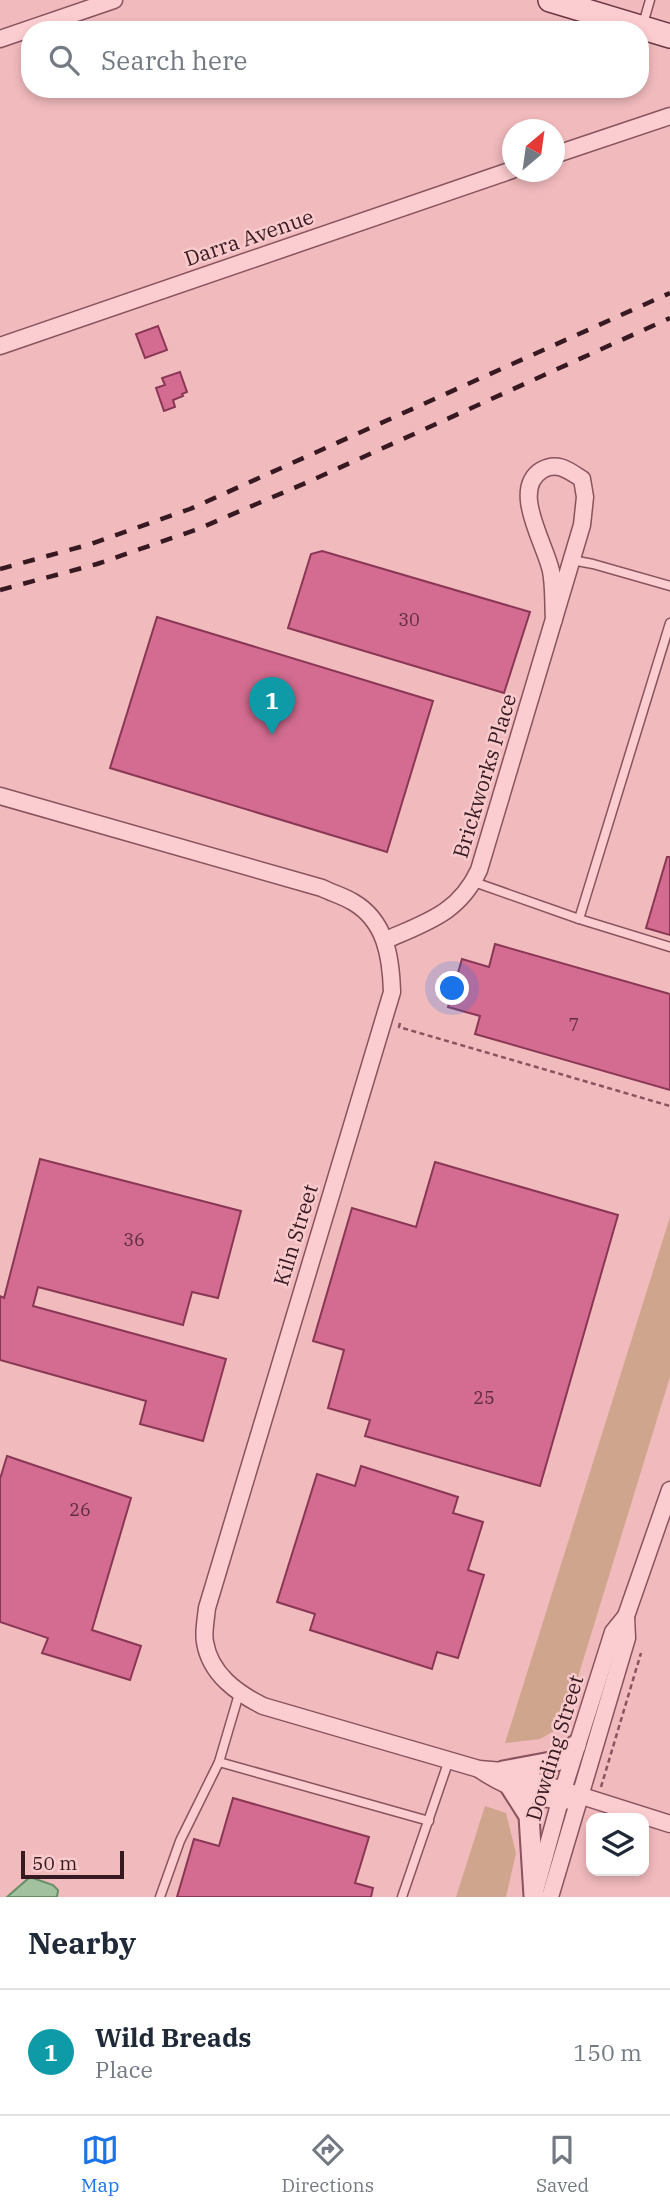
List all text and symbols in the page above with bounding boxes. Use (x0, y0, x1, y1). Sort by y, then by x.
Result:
search box (21, 21, 649, 98)
icon: search (45, 41, 83, 79)
text: Search here (101, 43, 247, 77)
north arrow (502, 119, 565, 182)
street label: Darra Avenue (180, 202, 317, 272)
house number: 30 (398, 608, 420, 631)
pin: 1 (249, 677, 295, 735)
street label: Brickworks Place (446, 690, 522, 861)
your location (435, 971, 469, 1005)
house number: 7 (569, 1013, 579, 1036)
street label: Kiln Street (266, 1180, 324, 1289)
house number: 36 (123, 1228, 145, 1251)
house number: 25 (473, 1386, 495, 1409)
house number: 26 (69, 1498, 91, 1521)
street label: Dowding Street (519, 1671, 589, 1824)
map controls (586, 1813, 649, 1876)
button: layers (586, 1813, 649, 1876)
scale bar (21, 1848, 124, 1880)
text: 50 m (32, 1851, 77, 1875)
text: Nearby (28, 1923, 136, 1962)
text: Wild Breads (95, 2020, 252, 2054)
text: 1 (44, 2037, 58, 2067)
text: 150 m (573, 2037, 642, 2067)
text: Place (95, 2054, 153, 2084)
tab: Map (81, 2131, 120, 2197)
tab: Directions (281, 2131, 374, 2197)
tab: Saved (536, 2131, 589, 2197)

